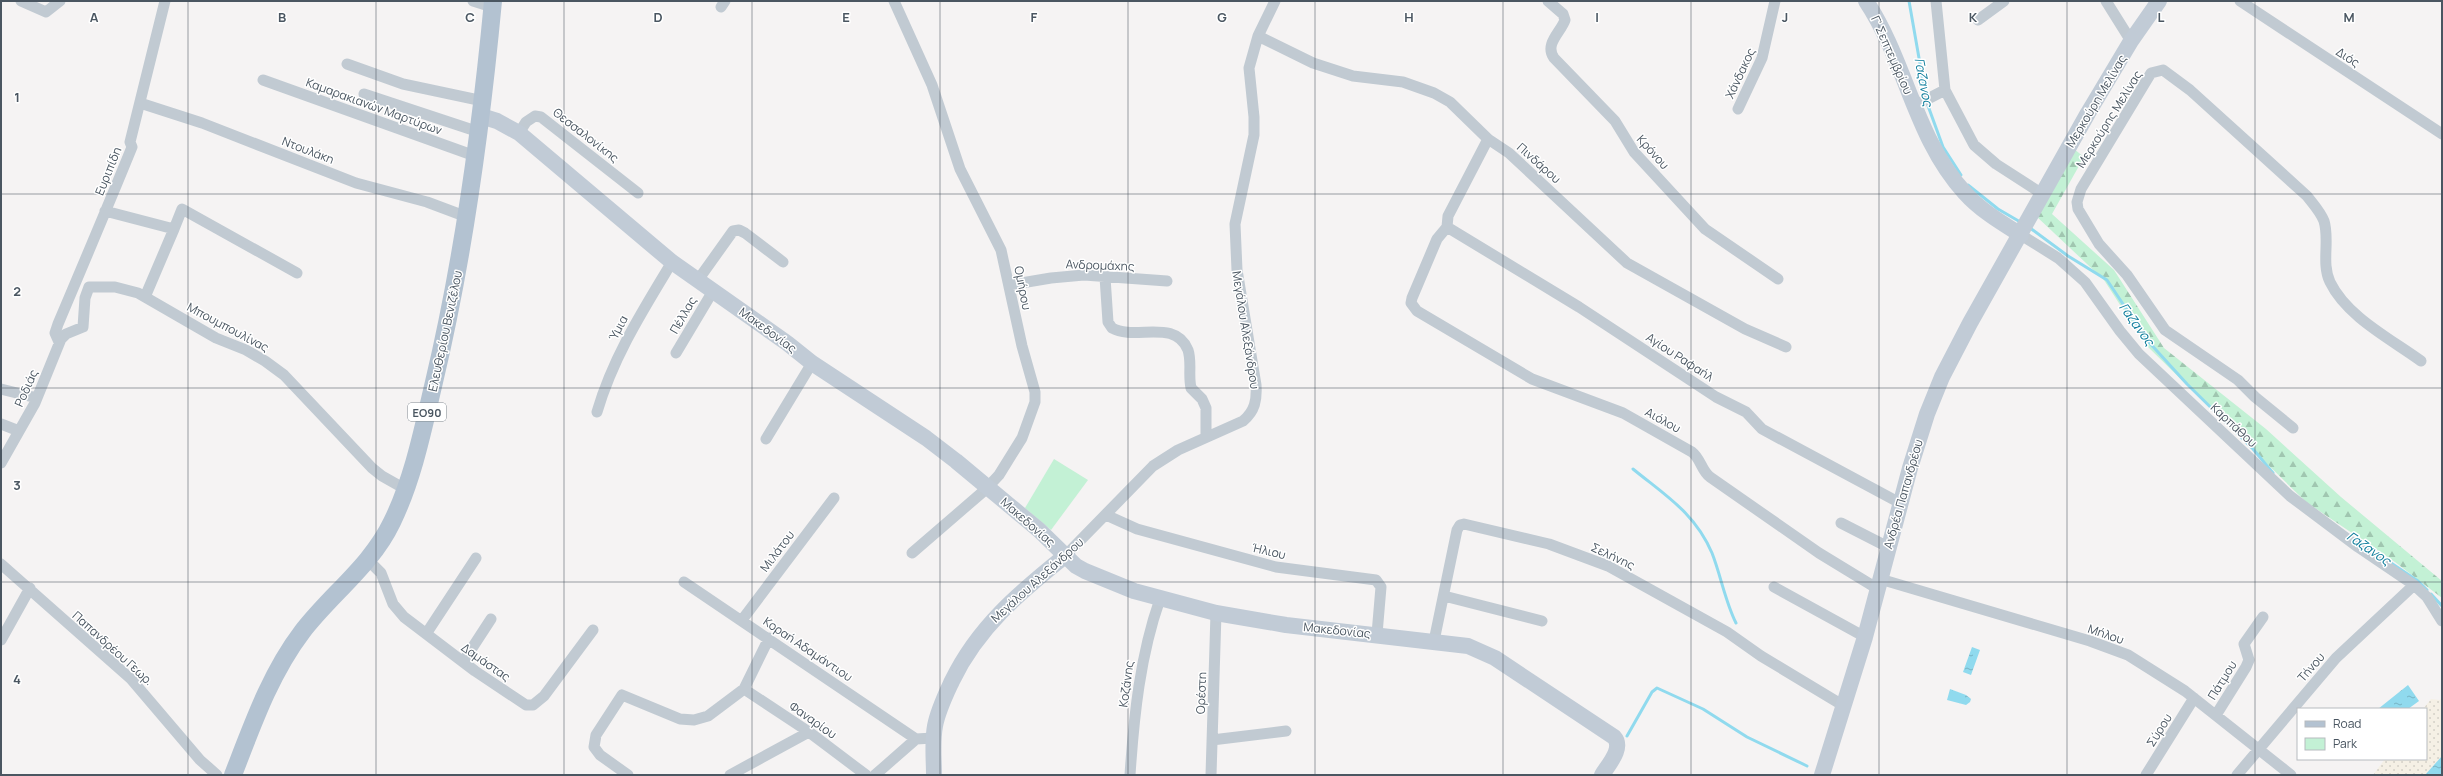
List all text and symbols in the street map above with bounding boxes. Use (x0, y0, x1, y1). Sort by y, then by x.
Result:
text: A (90, 8, 99, 26)
text: B (278, 8, 286, 26)
text: C (465, 8, 475, 26)
text: D (653, 8, 663, 26)
text: E (842, 8, 850, 26)
text: F (1031, 8, 1038, 26)
text: G (1217, 8, 1227, 26)
text: H (1404, 8, 1414, 26)
text: I (1595, 8, 1599, 26)
text: J (1782, 8, 1788, 26)
text: K (1969, 8, 1978, 26)
text: L (2158, 8, 2165, 26)
text: M (2343, 8, 2355, 26)
street label: Γ' Σεπτεμβρίου (1867, 13, 1917, 97)
street label: Διός (2333, 43, 2364, 71)
street label: Χάνδακος (1721, 45, 1759, 101)
street label: Μερκούρη Μελίνας (2062, 51, 2131, 151)
water label: Γαζανος (1910, 56, 1938, 110)
street label: Μερκούρης Μελίνας (2072, 67, 2146, 171)
street label: Καμαρακιανών Μαρτύρων (304, 73, 444, 139)
text: 1 (14, 88, 20, 106)
street label: Θεσσαλονίκης (549, 104, 623, 166)
street label: Κρόνου (1633, 131, 1673, 173)
street label: Ντουλάκη (279, 132, 337, 168)
street label: Πινδάρου (1513, 139, 1565, 187)
street label: Ευριπίδη (91, 144, 125, 198)
street label: Ανδρομάχης (1065, 255, 1135, 275)
street label: Ομήρου (1010, 265, 1036, 311)
street label: Ελευθερίου Βενιζέλου (424, 269, 466, 393)
street label: Μεγάλου Αλεξάνδρου (1228, 270, 1264, 390)
text: 2 (13, 282, 21, 300)
street label: Πέλλας (665, 293, 701, 337)
street label: Μπουμπουλίνας (184, 298, 272, 356)
water label: Γαζανος (2115, 299, 2160, 351)
street label: Μακεδονίας (736, 303, 801, 357)
street label: Ύμια (604, 312, 632, 344)
street label: Αγίου Ραφαήλ (1643, 329, 1718, 386)
street label: Ροδιάς (10, 366, 42, 409)
street label: Καρπάθου (2207, 399, 2261, 451)
road number: ΕΟ90 (408, 403, 446, 421)
street label: Αιόλου (1642, 403, 1684, 437)
street label: Ανδρέα Παπανδρέου (1879, 437, 1927, 551)
text: 3 (13, 476, 21, 494)
street label: Μακεδονίας (997, 493, 1059, 551)
street label: Μιλάτου (756, 527, 798, 575)
water label: Γαζανος (2344, 527, 2396, 570)
street label: Μεγάλου Αλεξάνδρου (987, 534, 1087, 626)
street label: Σελήνης (1588, 538, 1638, 574)
street label: Ήλιου (1250, 539, 1288, 563)
street label: Παπανδρέου Γεωρ. (69, 607, 157, 689)
street label: Κοραή Αδαμάντιου (760, 613, 856, 685)
street label: Μακεδονίας (1303, 618, 1372, 642)
street label: Μήλου (2086, 620, 2126, 648)
street label: Δαμάστας (458, 639, 514, 685)
street label: Τήνου (2294, 649, 2328, 685)
street label: Πάτμου (2203, 657, 2241, 703)
street label: Κοζάνης (1114, 659, 1138, 708)
text: 4 (13, 670, 21, 688)
street label: Ορέστη (1192, 672, 1210, 714)
street label: Φαναρίου (786, 698, 840, 743)
legend (2297, 708, 2427, 760)
street label: Σύρου (2142, 710, 2176, 750)
text: Road (2333, 715, 2361, 732)
text: Park (2333, 735, 2358, 752)

